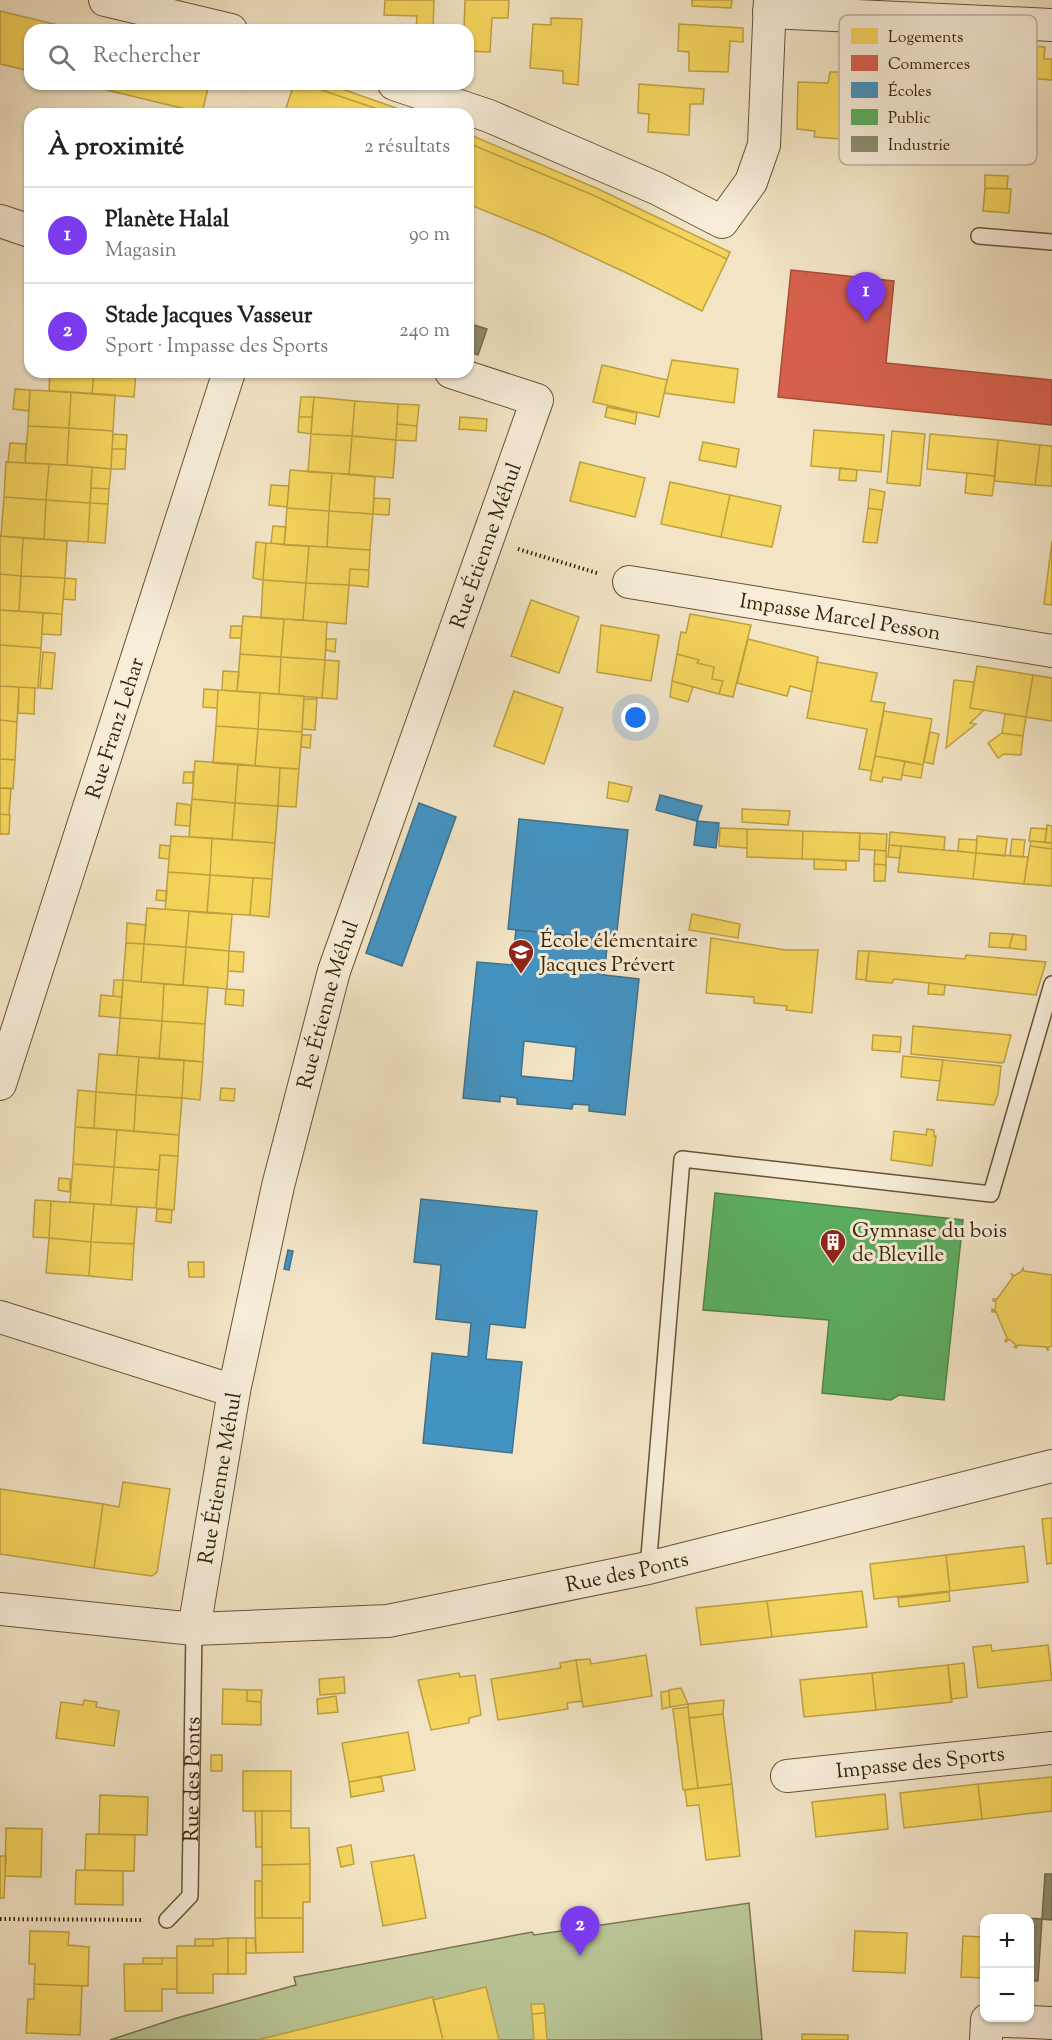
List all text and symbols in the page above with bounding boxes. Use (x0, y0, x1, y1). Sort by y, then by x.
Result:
legend (839, 15, 1037, 165)
search box (24, 24, 474, 90)
text: Logements (888, 27, 963, 50)
icon: search (45, 41, 78, 74)
text: Rechercher (93, 41, 200, 73)
text: Commerces (888, 54, 970, 77)
text: Écoles (888, 81, 932, 104)
text: Public (888, 108, 931, 131)
text: À proximité (48, 129, 184, 166)
text: 2 résultats (364, 133, 450, 162)
text: Industrie (888, 135, 950, 158)
text: Planète Halal (105, 205, 229, 237)
text: 1 (64, 221, 71, 250)
text: 90 m (409, 221, 450, 250)
text: Magasin (105, 237, 177, 266)
pin: 1 (846, 272, 886, 322)
text: Stade Jacques Vasseur (105, 301, 312, 333)
text: 2 (63, 317, 72, 346)
text: 240 m (399, 317, 450, 346)
text: Sport · Impasse des Sports (105, 333, 328, 362)
street label: Rue Étienne Méhul (444, 459, 531, 633)
street label: Impasse Marcel Pesson (737, 587, 943, 650)
street label: Rue Franz Lehar (80, 654, 153, 803)
your location (621, 703, 650, 732)
street label: Rue Étienne Méhul (291, 917, 368, 1093)
place label: École élémentaire Jacques Prévert (539, 927, 698, 981)
school or university icon: École élémentaire Jacques Prévert (506, 937, 536, 975)
place label: Gymnase du bois de Bleville (852, 1217, 1007, 1271)
building icon: Gymnase du bois de Bleville (818, 1227, 848, 1265)
street label: Rue Étienne Méhul (192, 1390, 251, 1567)
street label: Rue des Ponts (563, 1545, 692, 1601)
street label: Rue des Ponts (178, 1716, 210, 1842)
street label: Impasse des Sports (835, 1740, 1006, 1788)
pin: 2 (560, 1906, 600, 1956)
map controls (980, 1914, 1034, 2022)
button: + (980, 1914, 1034, 1968)
button: − (980, 1968, 1034, 2022)

